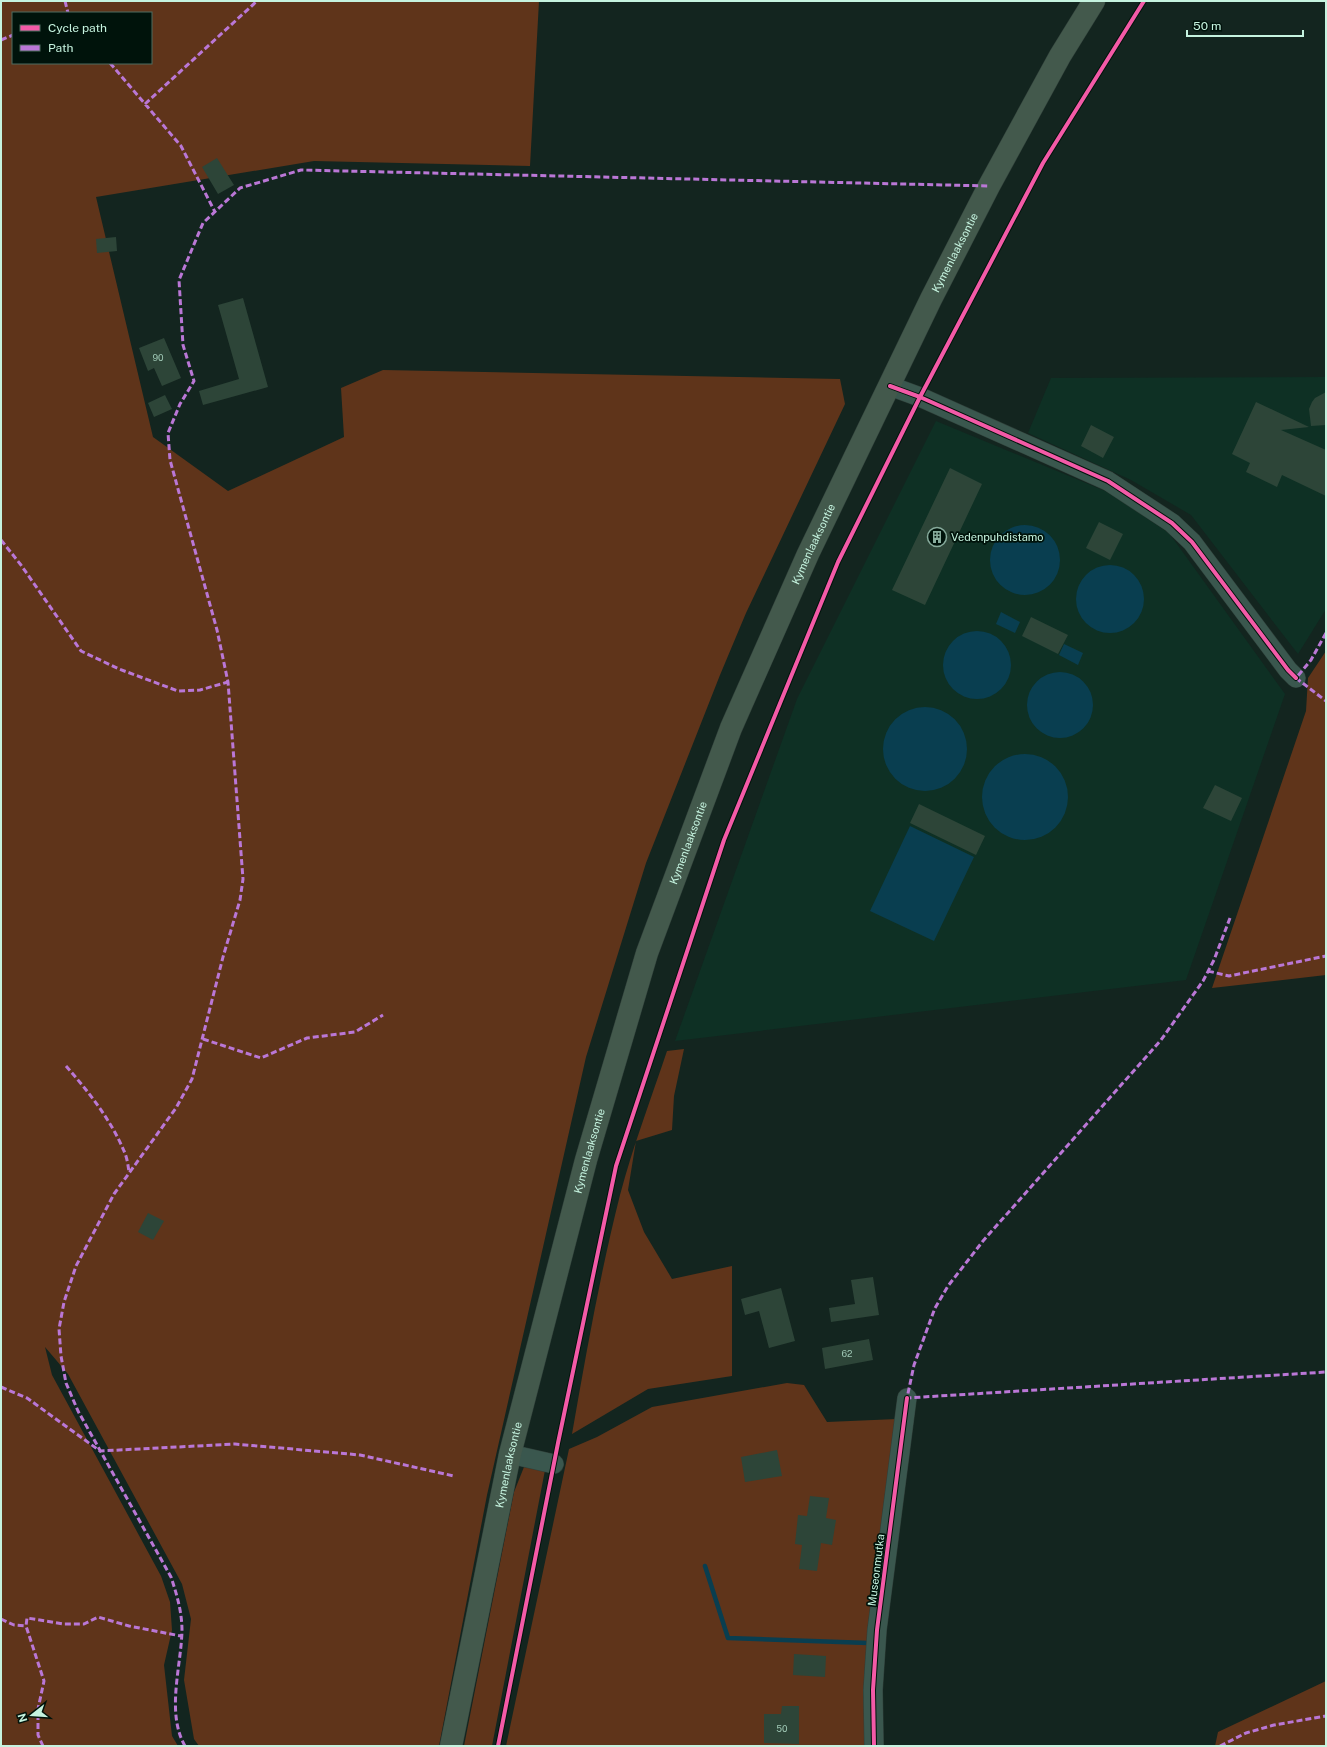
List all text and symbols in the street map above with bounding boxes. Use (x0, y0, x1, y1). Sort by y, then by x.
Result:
legend (12, 12, 152, 64)
scale bar (1187, 12, 1303, 38)
text: 50 m (1193, 19, 1221, 33)
text: Cycle path (48, 21, 107, 35)
text: Path (48, 41, 74, 55)
street label: Kymenlaaksontie (929, 211, 980, 294)
house number: 90 (152, 352, 164, 363)
street label: Kymenlaaksontie (789, 502, 837, 586)
building icon: Vedenpuhdistamo (926, 526, 948, 548)
place label: Vedenpuhdistamo (951, 531, 1043, 543)
street label: Kymenlaaksontie (667, 800, 709, 886)
street label: Kymenlaaksontie (572, 1107, 607, 1195)
house number: 62 (842, 1348, 852, 1359)
street label: Kymenlaaksontie (493, 1421, 524, 1509)
street label: Museonmutka (866, 1533, 886, 1607)
north arrow (12, 1695, 52, 1735)
text: N (15, 1712, 29, 1724)
house number: 50 (776, 1723, 788, 1734)

